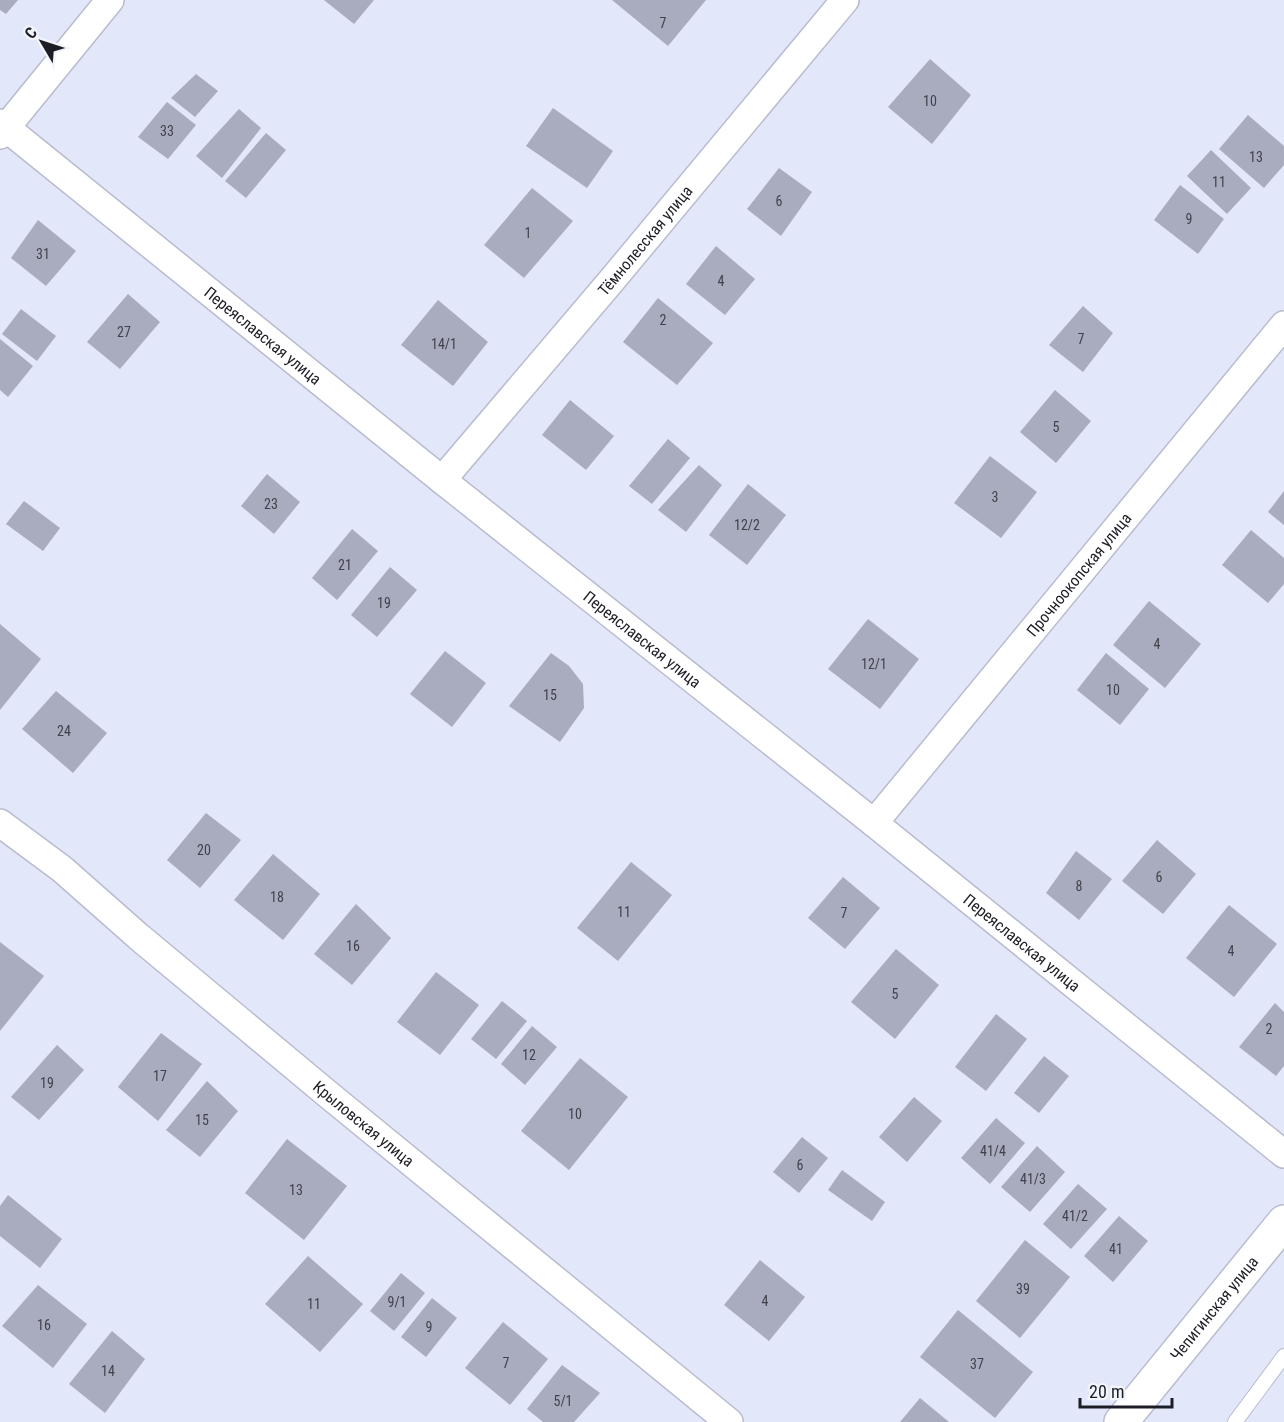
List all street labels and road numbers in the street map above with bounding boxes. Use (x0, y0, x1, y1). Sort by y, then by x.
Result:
street label: Тёмнолесская улица (594, 182, 696, 299)
street label: Переяславская улица (201, 283, 325, 388)
street label: Прочноокопская улица (1022, 509, 1135, 640)
street label: Переяславская улица (580, 587, 705, 692)
street label: Переяславская улица (960, 890, 1084, 995)
street label: Крыловская улица (309, 1077, 418, 1170)
street label: Чепигинская улица (1166, 1252, 1262, 1364)

